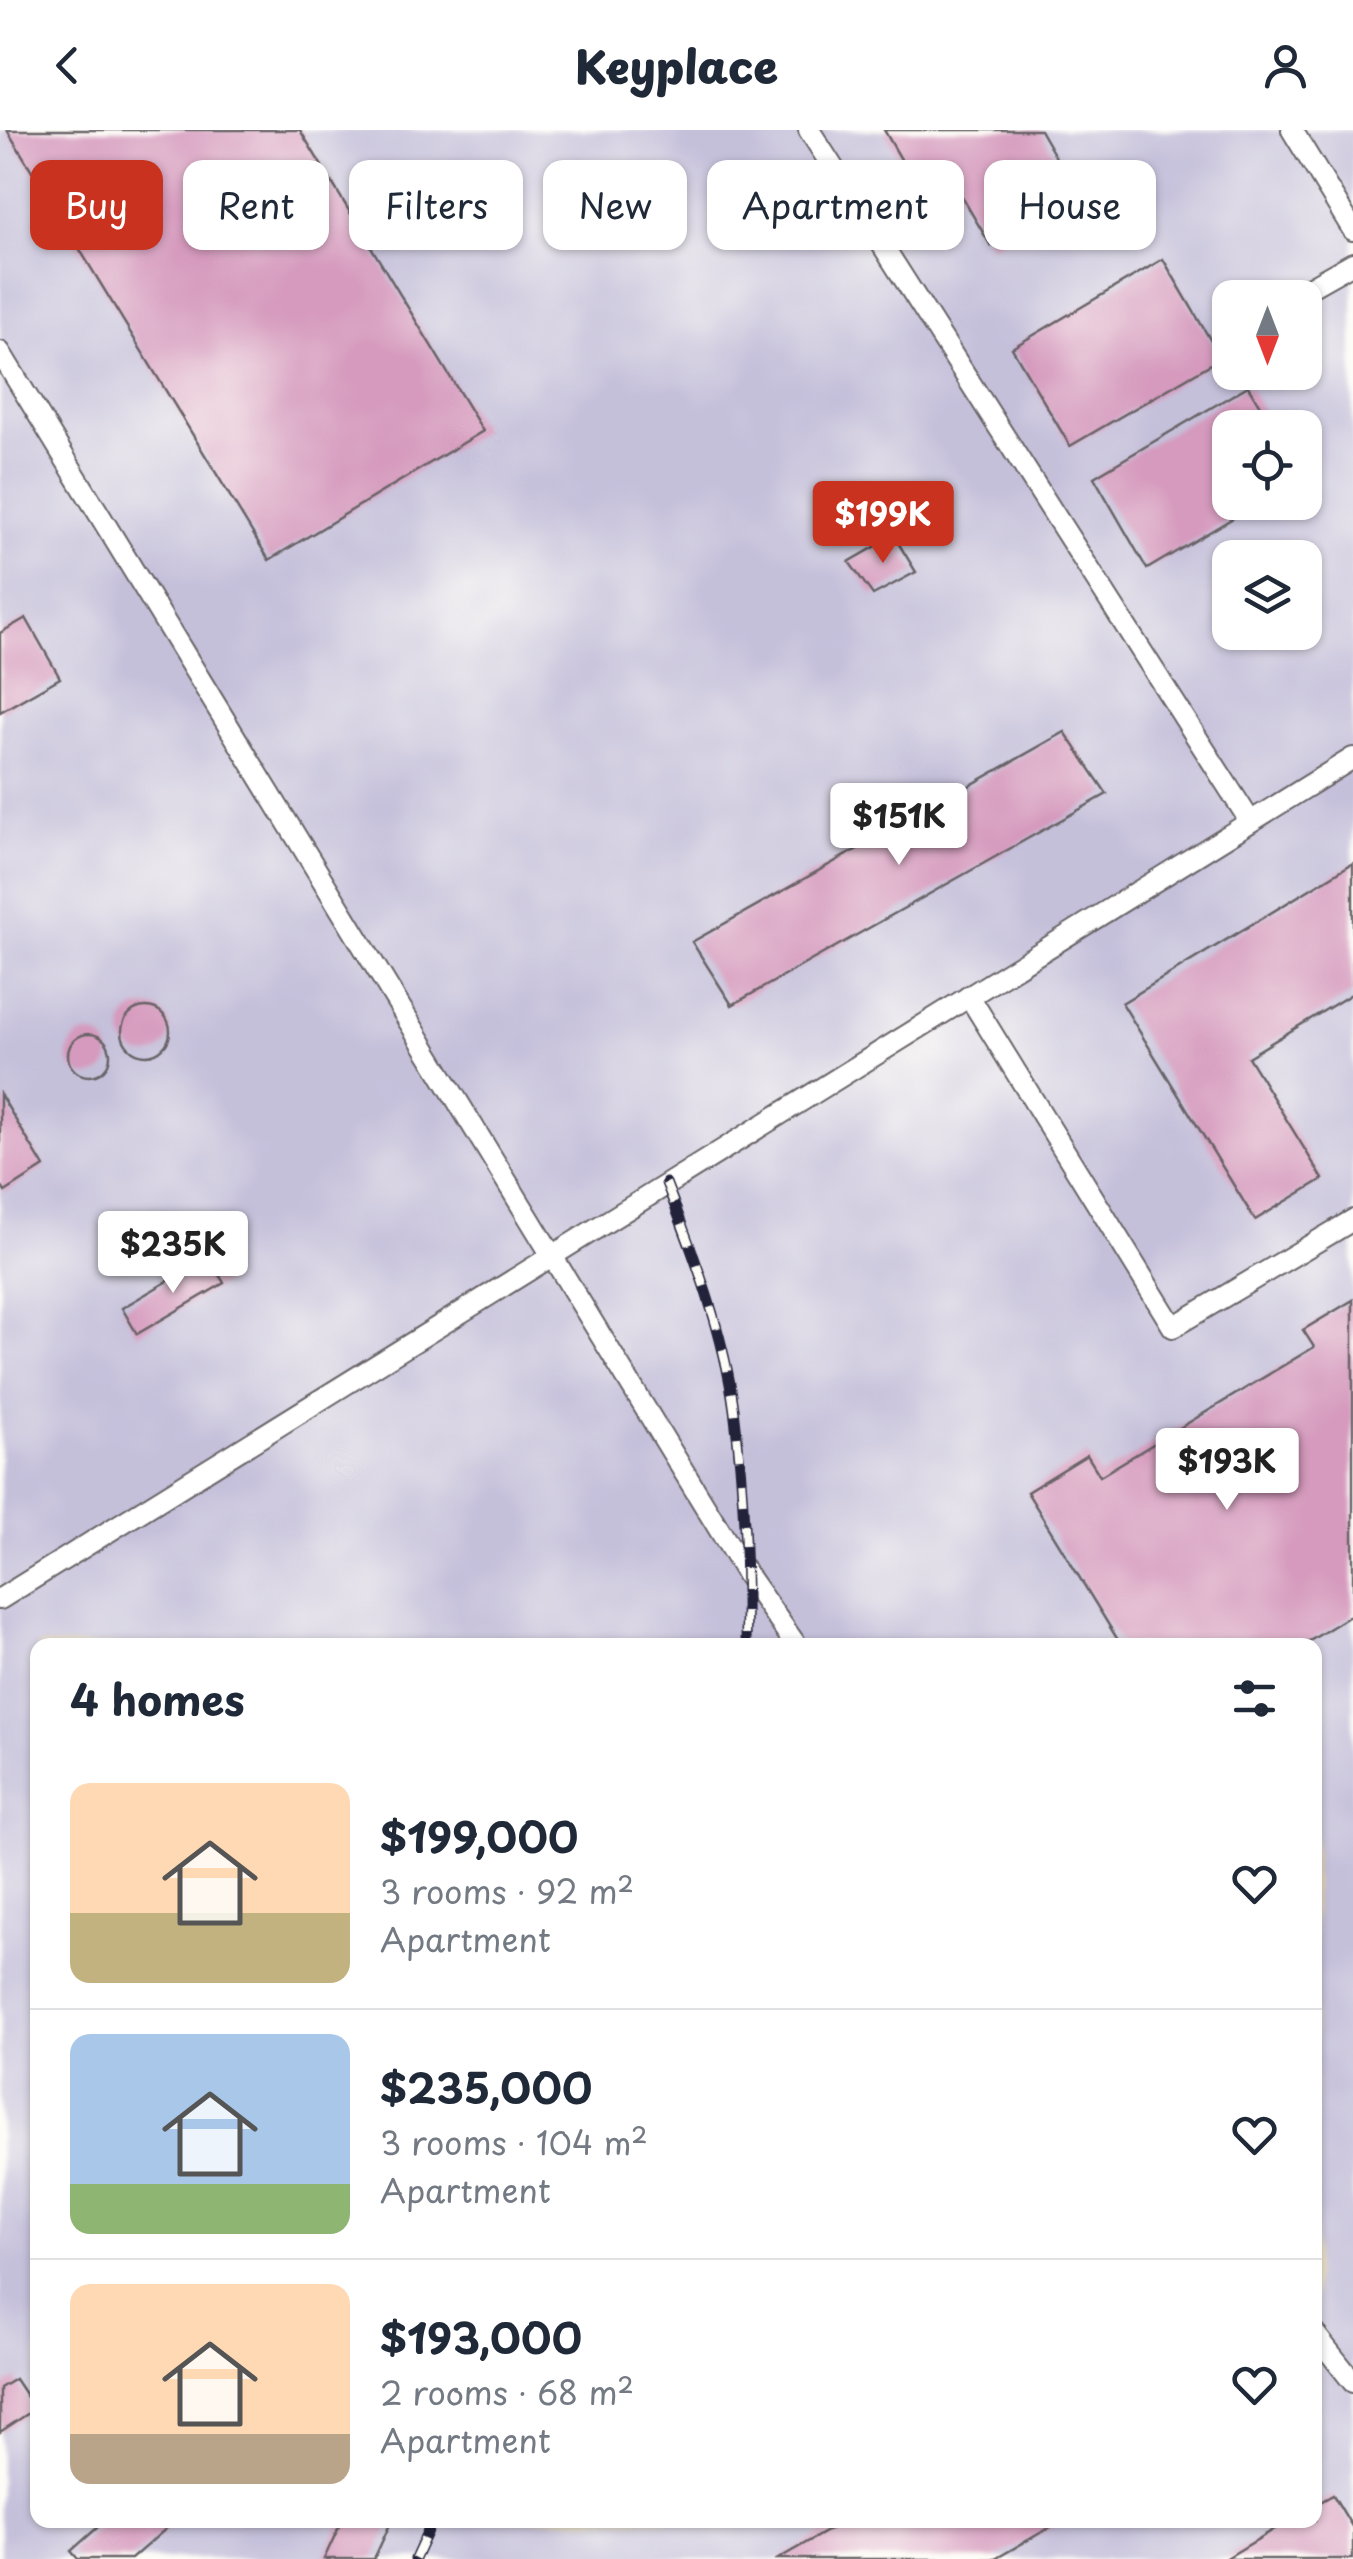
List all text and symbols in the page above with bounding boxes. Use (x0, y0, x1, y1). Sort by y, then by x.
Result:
text: Keyplace (575, 31, 778, 99)
icon: back (40, 38, 95, 93)
icon: person (1258, 38, 1313, 93)
chip: Buy (30, 160, 163, 250)
chip: Rent (183, 160, 329, 250)
chip: Filters (349, 160, 523, 250)
chip: New (543, 160, 687, 250)
chip: Apartment (707, 160, 964, 250)
chip: House (984, 160, 1156, 250)
north arrow (1212, 280, 1322, 390)
map controls (1212, 280, 1322, 650)
button: locate (1212, 410, 1322, 520)
pin: $199K (813, 481, 953, 566)
text: $199K (835, 489, 931, 537)
button: layers (1212, 540, 1322, 650)
pin: $151K (829, 783, 969, 868)
text: $151K (852, 791, 946, 839)
pin: $235K (103, 1211, 243, 1296)
text: $235K (120, 1219, 226, 1267)
pin: $193K (1157, 1428, 1297, 1513)
text: $193K (1178, 1436, 1276, 1484)
text: 4 homes (70, 1667, 245, 1730)
icon: filters (1227, 1671, 1282, 1726)
text: $199,000 (380, 1804, 578, 1867)
icon: home (150, 1823, 270, 1943)
icon: heart (1227, 1856, 1282, 1911)
text: 3 rooms · 92 m² (380, 1867, 634, 1915)
text: Apartment (380, 1915, 551, 1963)
text: $235,000 (380, 2055, 592, 2118)
icon: home (150, 2074, 270, 2194)
icon: heart (1227, 2107, 1282, 2162)
text: 3 rooms · 104 m² (380, 2118, 648, 2166)
text: Apartment (380, 2166, 551, 2214)
text: $193,000 (380, 2305, 582, 2368)
icon: home (150, 2324, 270, 2444)
icon: heart (1227, 2357, 1282, 2412)
text: 2 rooms · 68 m² (380, 2368, 634, 2416)
text: Apartment (380, 2416, 551, 2464)

